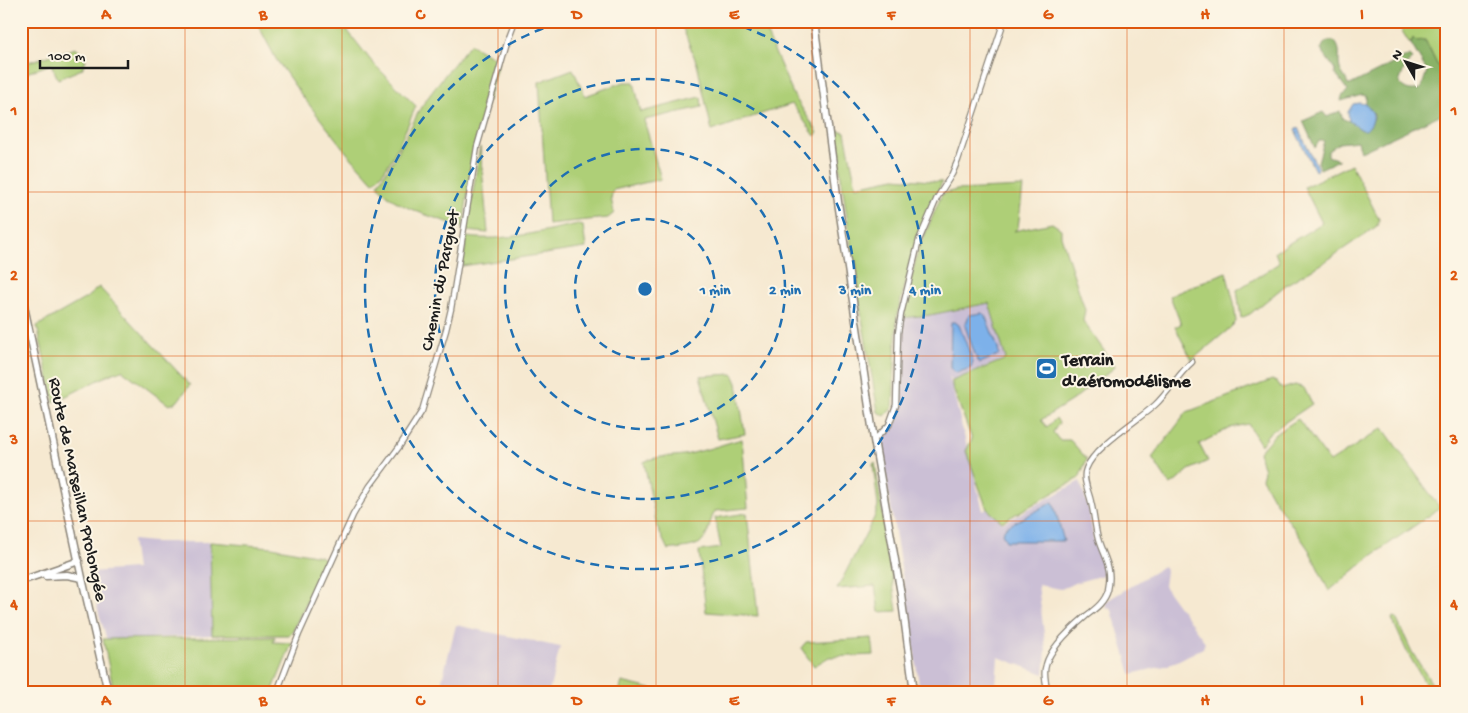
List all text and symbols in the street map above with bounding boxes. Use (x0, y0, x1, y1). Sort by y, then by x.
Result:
text: A (100, 7, 112, 26)
text: B (258, 7, 268, 26)
text: C (415, 7, 426, 26)
text: D (570, 7, 583, 26)
text: E (729, 7, 740, 26)
text: F (886, 7, 897, 26)
text: G (1043, 7, 1054, 26)
text: H (1200, 7, 1210, 26)
text: I (1360, 7, 1364, 26)
scale bar (40, 38, 128, 70)
north arrow (1380, 38, 1430, 88)
text: N (1388, 46, 1407, 64)
text: 100 m (47, 48, 86, 66)
text: 1 (10, 103, 17, 122)
text: 1 (1450, 103, 1457, 122)
street label: Chemin du Parguet (417, 207, 466, 353)
text: 2 (10, 268, 18, 287)
text: 2 (1450, 268, 1458, 287)
centre of rings (636, 280, 654, 298)
text: 1 min (699, 282, 731, 300)
text: 2 min (769, 282, 802, 300)
text: 3 min (838, 282, 872, 300)
text: 4 min (908, 282, 942, 300)
place label: Terrain d'aéromodélisme (1060, 351, 1191, 393)
sports icon: Terrain d'aéromodélisme (1034, 357, 1058, 381)
street label: Route de Marseillan Prolongée (43, 376, 111, 604)
text: 3 (9, 432, 18, 451)
text: 3 (1449, 432, 1458, 451)
text: 4 (9, 597, 18, 616)
text: 4 (1449, 597, 1458, 616)
text: A (100, 693, 112, 712)
text: B (258, 693, 268, 712)
text: C (415, 693, 426, 712)
text: D (570, 693, 583, 712)
text: E (729, 693, 740, 712)
text: F (886, 693, 897, 712)
text: G (1043, 693, 1054, 712)
text: H (1200, 693, 1210, 712)
text: I (1360, 693, 1364, 712)

